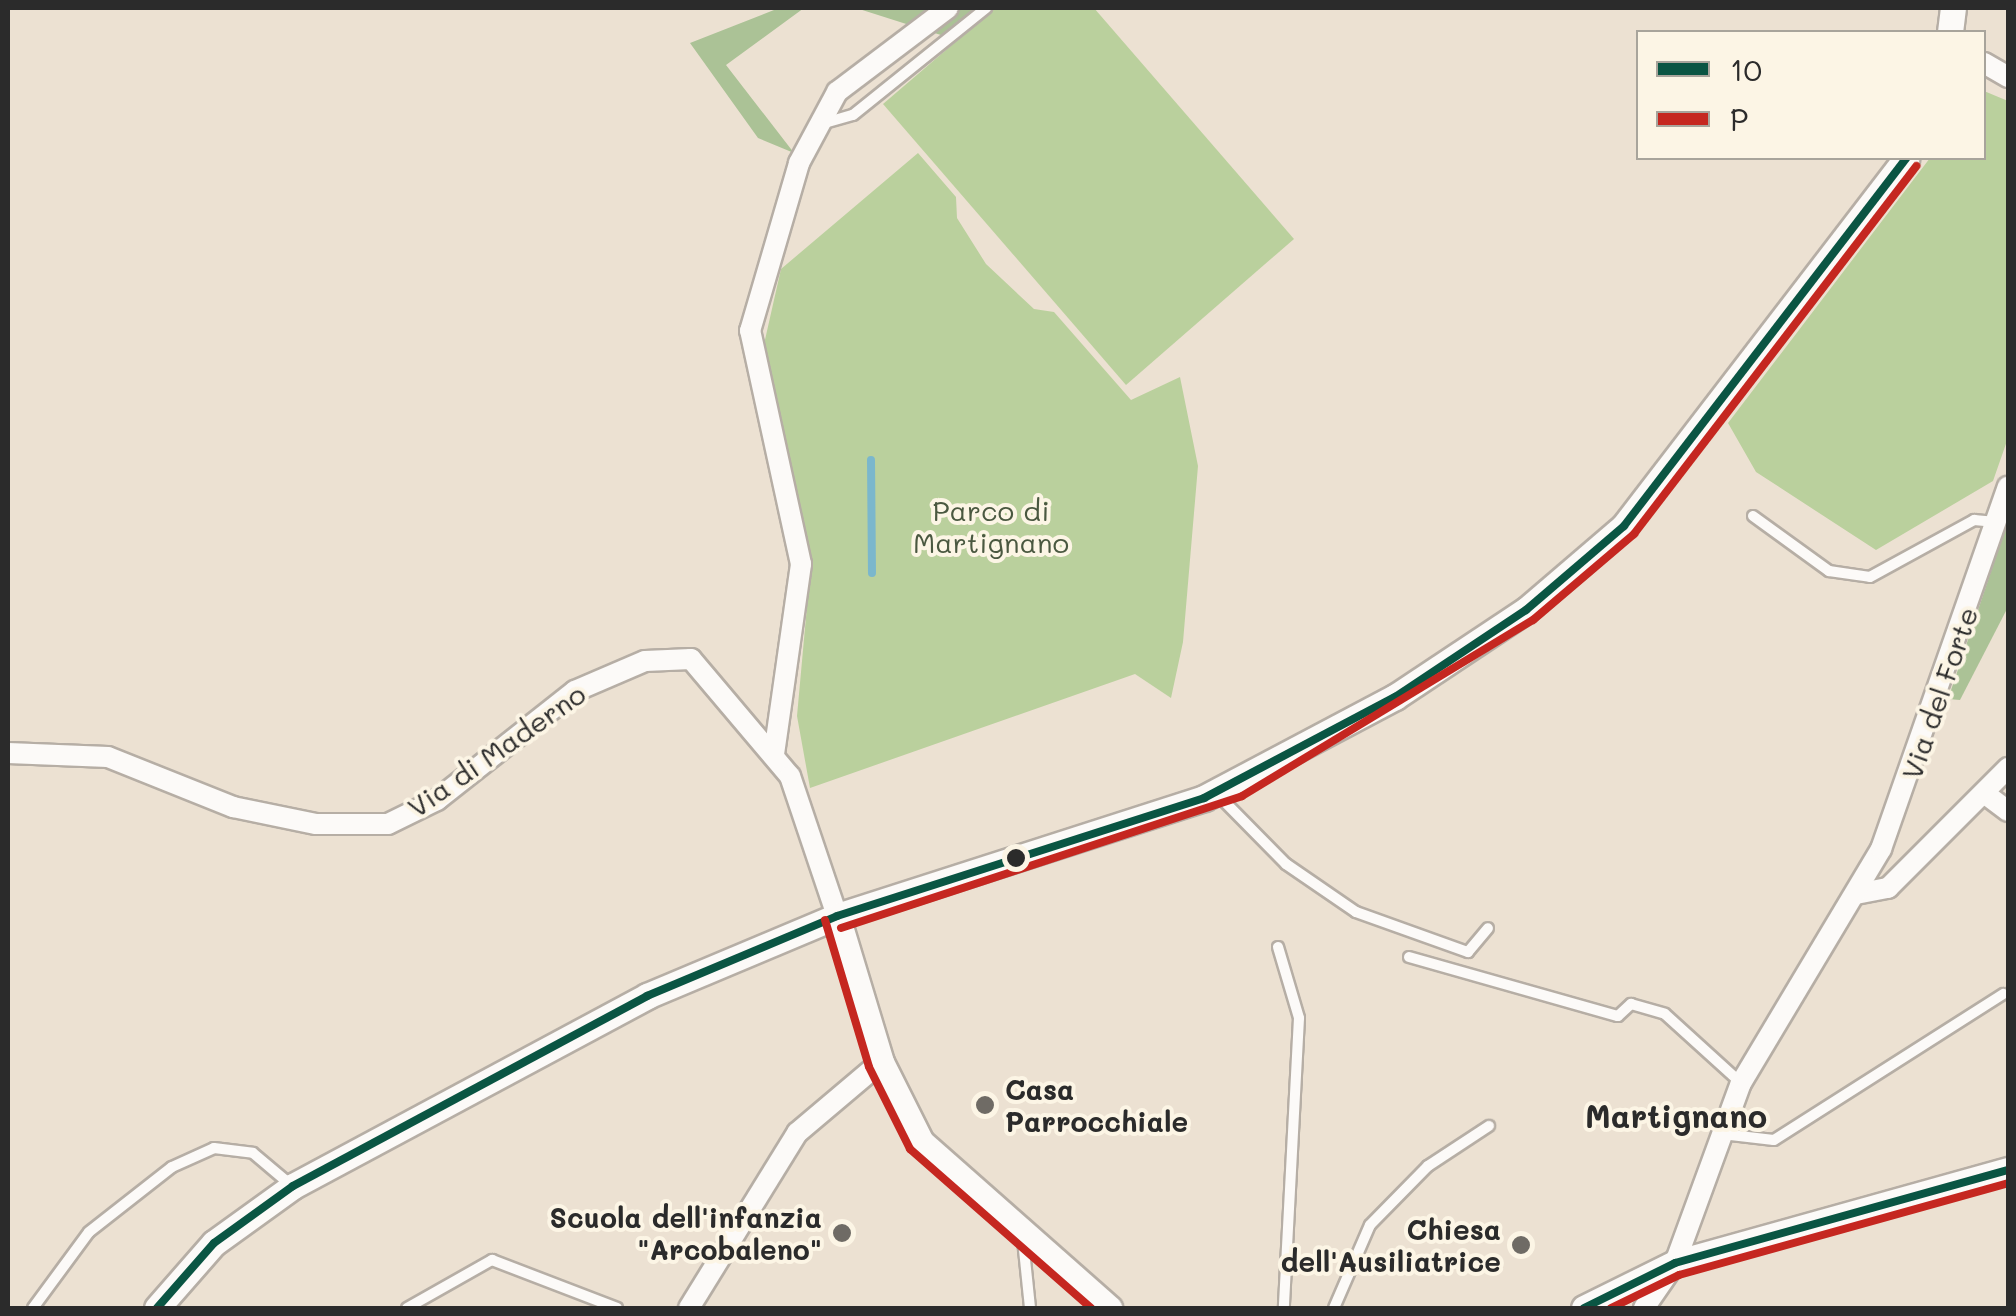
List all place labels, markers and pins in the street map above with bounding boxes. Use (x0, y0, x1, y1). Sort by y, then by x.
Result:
unlabelled marker (1006, 848, 1026, 868)
place label: Casa Parrocchiale (1005, 1072, 1188, 1138)
marker: Casa Parrocchiale (974, 1094, 996, 1116)
place label: Scuola dell'infanzia "Arcobaleno" (550, 1200, 822, 1266)
place label: Chiesa dell'Ausiliatrice (1281, 1212, 1501, 1278)
marker: Scuola dell'infanzia "Arcobaleno" (831, 1222, 853, 1244)
marker: Chiesa dell'Ausiliatrice (1510, 1234, 1532, 1256)

